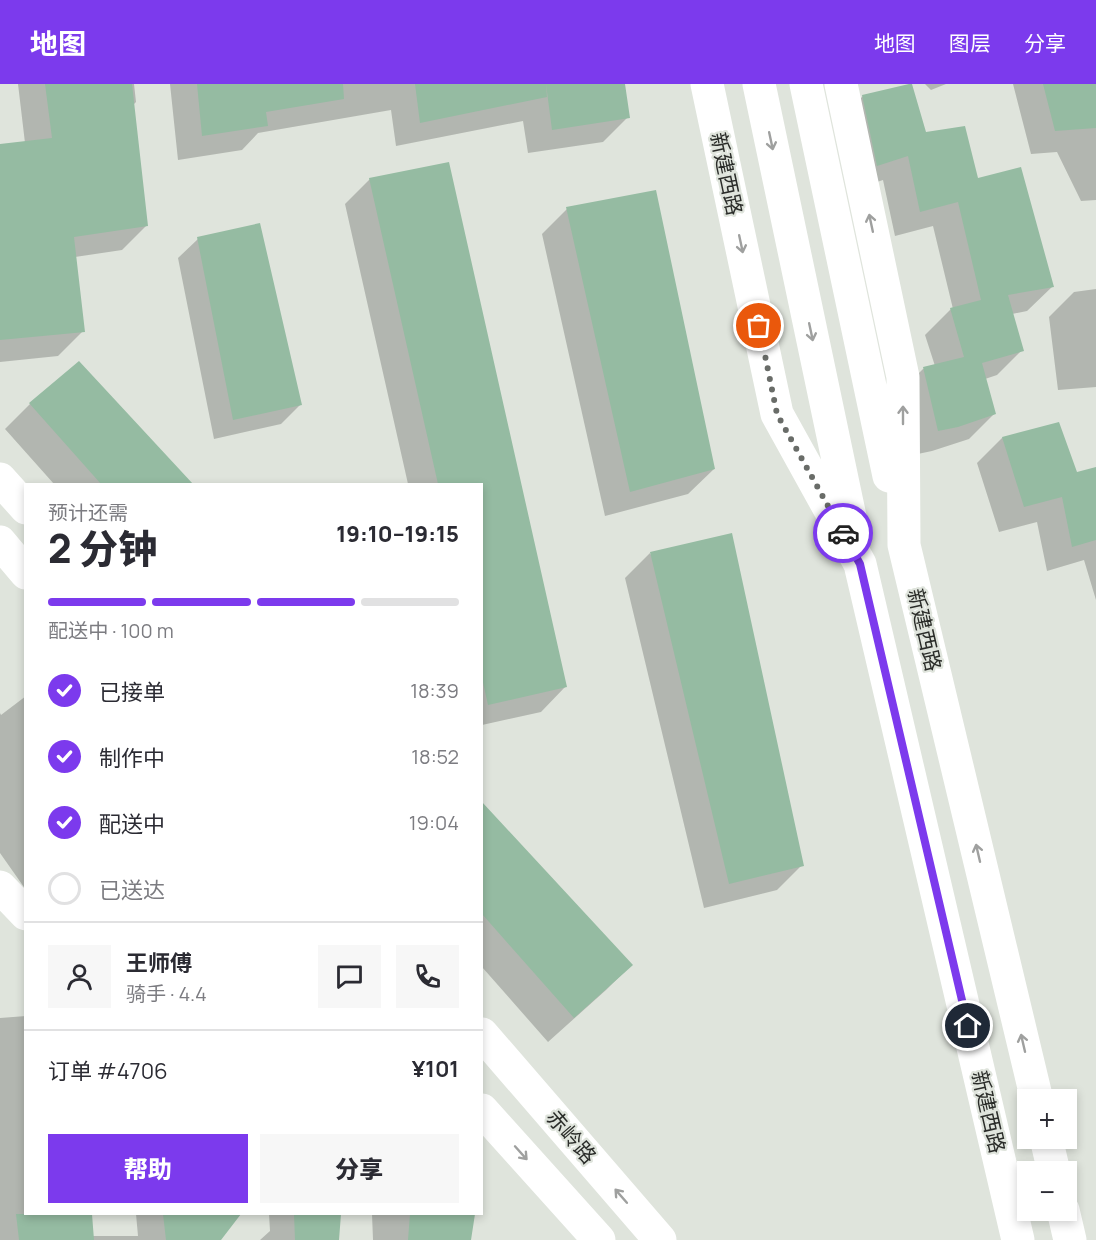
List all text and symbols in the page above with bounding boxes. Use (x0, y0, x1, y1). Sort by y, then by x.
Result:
text: 地图 (30, 24, 86, 62)
text: 地图 (874, 29, 916, 57)
text: 图层 (949, 29, 991, 57)
text: 分享 (1024, 29, 1066, 57)
street label: 新建西路 (705, 130, 749, 218)
one-way arrow (766, 131, 777, 151)
one-way arrow (864, 214, 876, 233)
one-way arrow (736, 234, 747, 253)
pin (733, 300, 784, 351)
icon: bag (742, 309, 775, 342)
one-way arrow (806, 322, 817, 341)
one-way arrow (897, 405, 909, 425)
text: 预计还需 (48, 499, 128, 526)
courier (813, 503, 873, 563)
icon: car (827, 517, 860, 550)
text: 19:10–19:15 (336, 519, 459, 549)
text: 2 分钟 (48, 521, 157, 575)
street label: 新建西路 (902, 586, 948, 674)
text: 配送中 · 100 m (48, 617, 174, 644)
icon: check (48, 674, 81, 707)
text: 已接单 (99, 677, 165, 707)
text: 18:39 (410, 677, 459, 704)
icon: check (48, 740, 81, 773)
text: 制作中 (99, 743, 165, 773)
text: 18:52 (411, 743, 459, 770)
icon: check (48, 806, 81, 839)
text: 配送中 (99, 809, 165, 839)
text: 19:04 (409, 809, 459, 836)
one-way arrow (971, 844, 983, 863)
text: 已送达 (99, 875, 165, 905)
button: person (48, 945, 111, 1008)
button: chat (318, 945, 381, 1008)
button: phone (396, 945, 459, 1008)
text: 王师傅 (126, 948, 192, 978)
text: 骑手 · 4.4 (126, 980, 207, 1007)
pin (942, 1000, 993, 1051)
icon: home (951, 1009, 984, 1042)
one-way arrow (1017, 1033, 1029, 1052)
text: ¥101 (412, 1054, 459, 1084)
text: 订单 #4706 (48, 1056, 168, 1086)
street label: 新建西路 (966, 1068, 1012, 1156)
map controls (1017, 1089, 1077, 1221)
button: + (1017, 1089, 1077, 1149)
street label: 赤岭路 (541, 1103, 603, 1169)
button: 帮助 (48, 1134, 248, 1203)
button: 分享 (260, 1134, 459, 1203)
one-way arrow (514, 1146, 528, 1161)
button: − (1017, 1161, 1077, 1221)
one-way arrow (615, 1188, 628, 1204)

